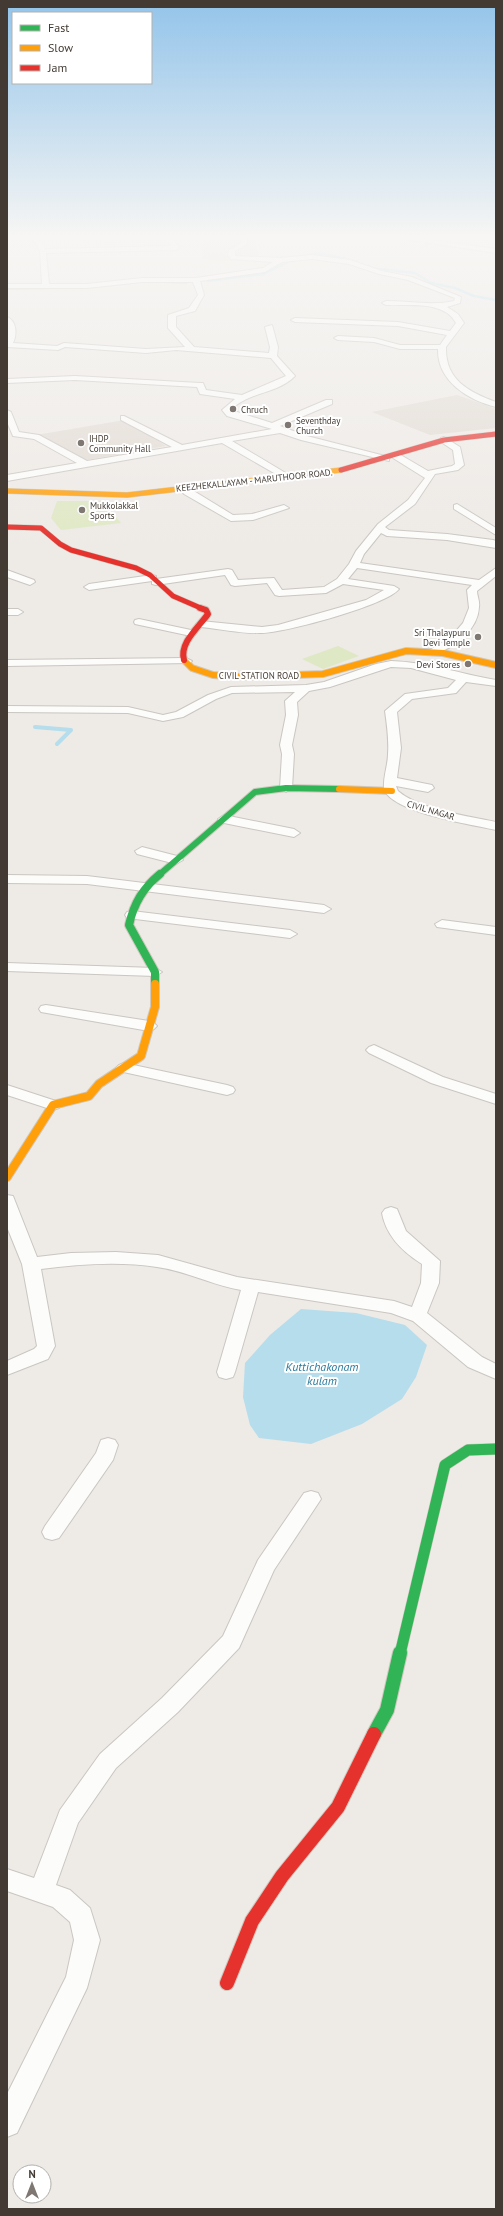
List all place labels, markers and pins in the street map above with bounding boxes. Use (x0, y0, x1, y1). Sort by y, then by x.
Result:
marker: Chruch (228, 404, 238, 414)
place label: Chruch (241, 404, 268, 415)
place label: Seventhday Church (296, 415, 341, 436)
marker: Seventhday Church (283, 420, 293, 430)
place label: IHDP Community Hall (89, 433, 151, 454)
marker: IHDP Community Hall (76, 438, 86, 448)
place label: Mukkolakkal Sports (90, 500, 138, 521)
marker: Mukkolakkal Sports (77, 505, 87, 515)
place label: Sri Thalaypuru Devi Temple (414, 627, 470, 648)
marker: Sri Thalaypuru Devi Temple (473, 632, 483, 642)
place label: Devi Stores (417, 659, 460, 670)
marker: Devi Stores (463, 659, 473, 669)

